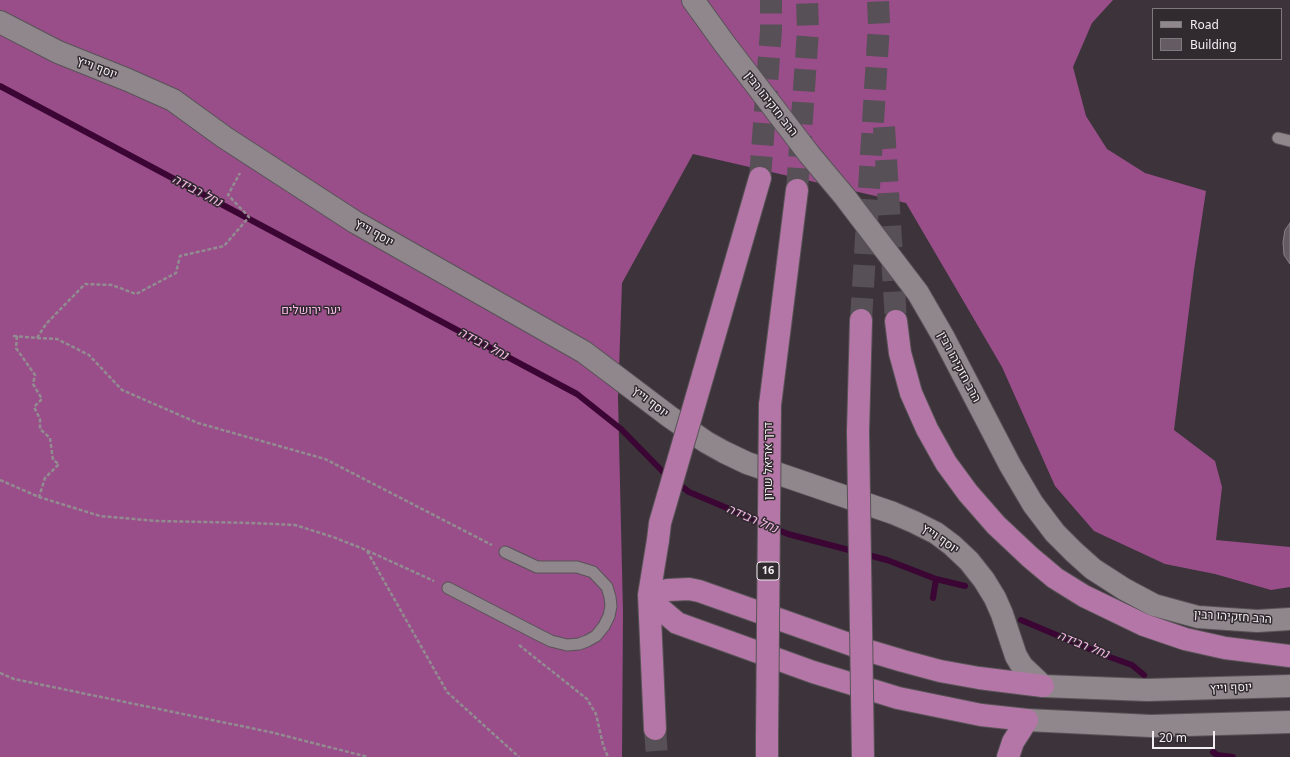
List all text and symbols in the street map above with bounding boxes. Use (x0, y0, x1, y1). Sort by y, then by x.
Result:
legend (1152, 8, 1282, 60)
text: Road (1190, 16, 1219, 33)
text: Building (1190, 36, 1237, 53)
street label: יוסף וייץ (75, 54, 119, 82)
street label: הרב חזקיהו רבין (741, 69, 801, 139)
water label: נחל רבידה (169, 171, 225, 211)
street label: יוסף וייץ (352, 216, 396, 250)
park label: יער ירושלים (281, 304, 341, 318)
water label: נחל רבידה (455, 324, 511, 364)
street label: הרב חזקיהו רבין (934, 329, 984, 405)
street label: יוסף וייץ (629, 383, 671, 421)
street label: דרך אריאל שרון (762, 422, 776, 500)
water label: נחל רבידה (724, 501, 780, 537)
street label: יוסף וייץ (919, 521, 961, 557)
road number: 16 (757, 562, 779, 580)
street label: הרב חזקיהו רבין (1194, 607, 1272, 627)
water label: נחל רבידה (1055, 628, 1111, 662)
street label: יוסף וייץ (1210, 680, 1252, 696)
scale bar (1154, 723, 1217, 749)
text: 20 m (1159, 729, 1187, 746)

